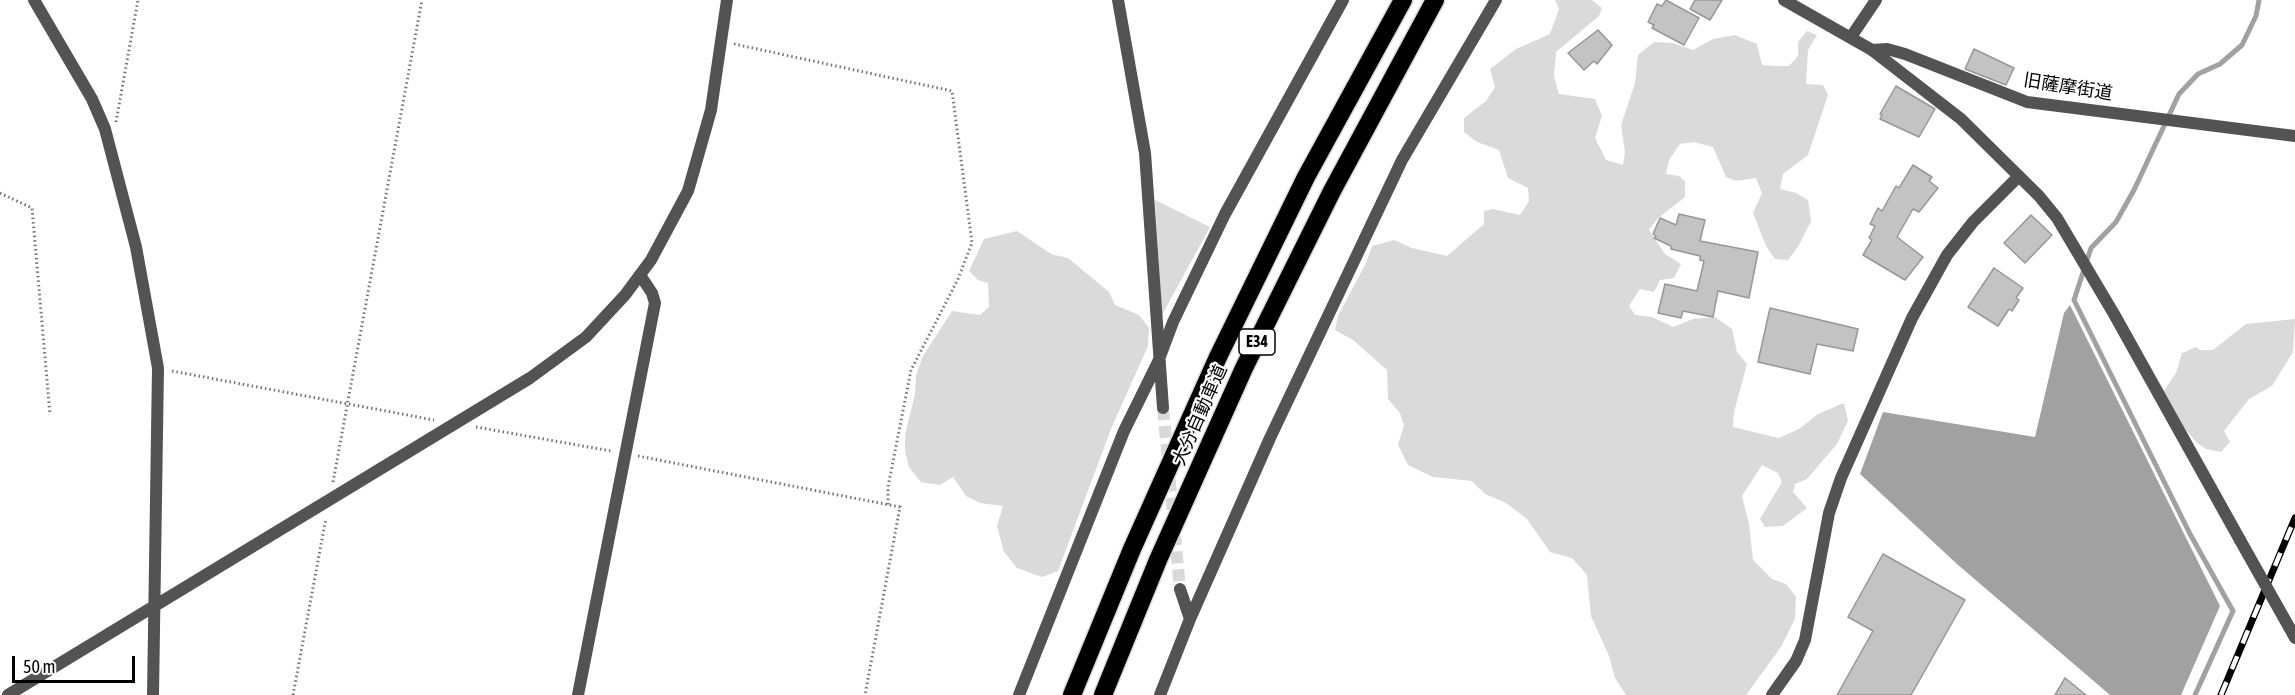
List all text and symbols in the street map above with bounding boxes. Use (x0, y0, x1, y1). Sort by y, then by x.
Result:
street label: 旧薩摩街道 (2022, 69, 2114, 105)
road number: E34 (1239, 329, 1275, 355)
street label: 大分自動車道 (1168, 361, 1232, 469)
scale bar (15, 644, 138, 682)
text: 50 m (23, 656, 55, 677)

